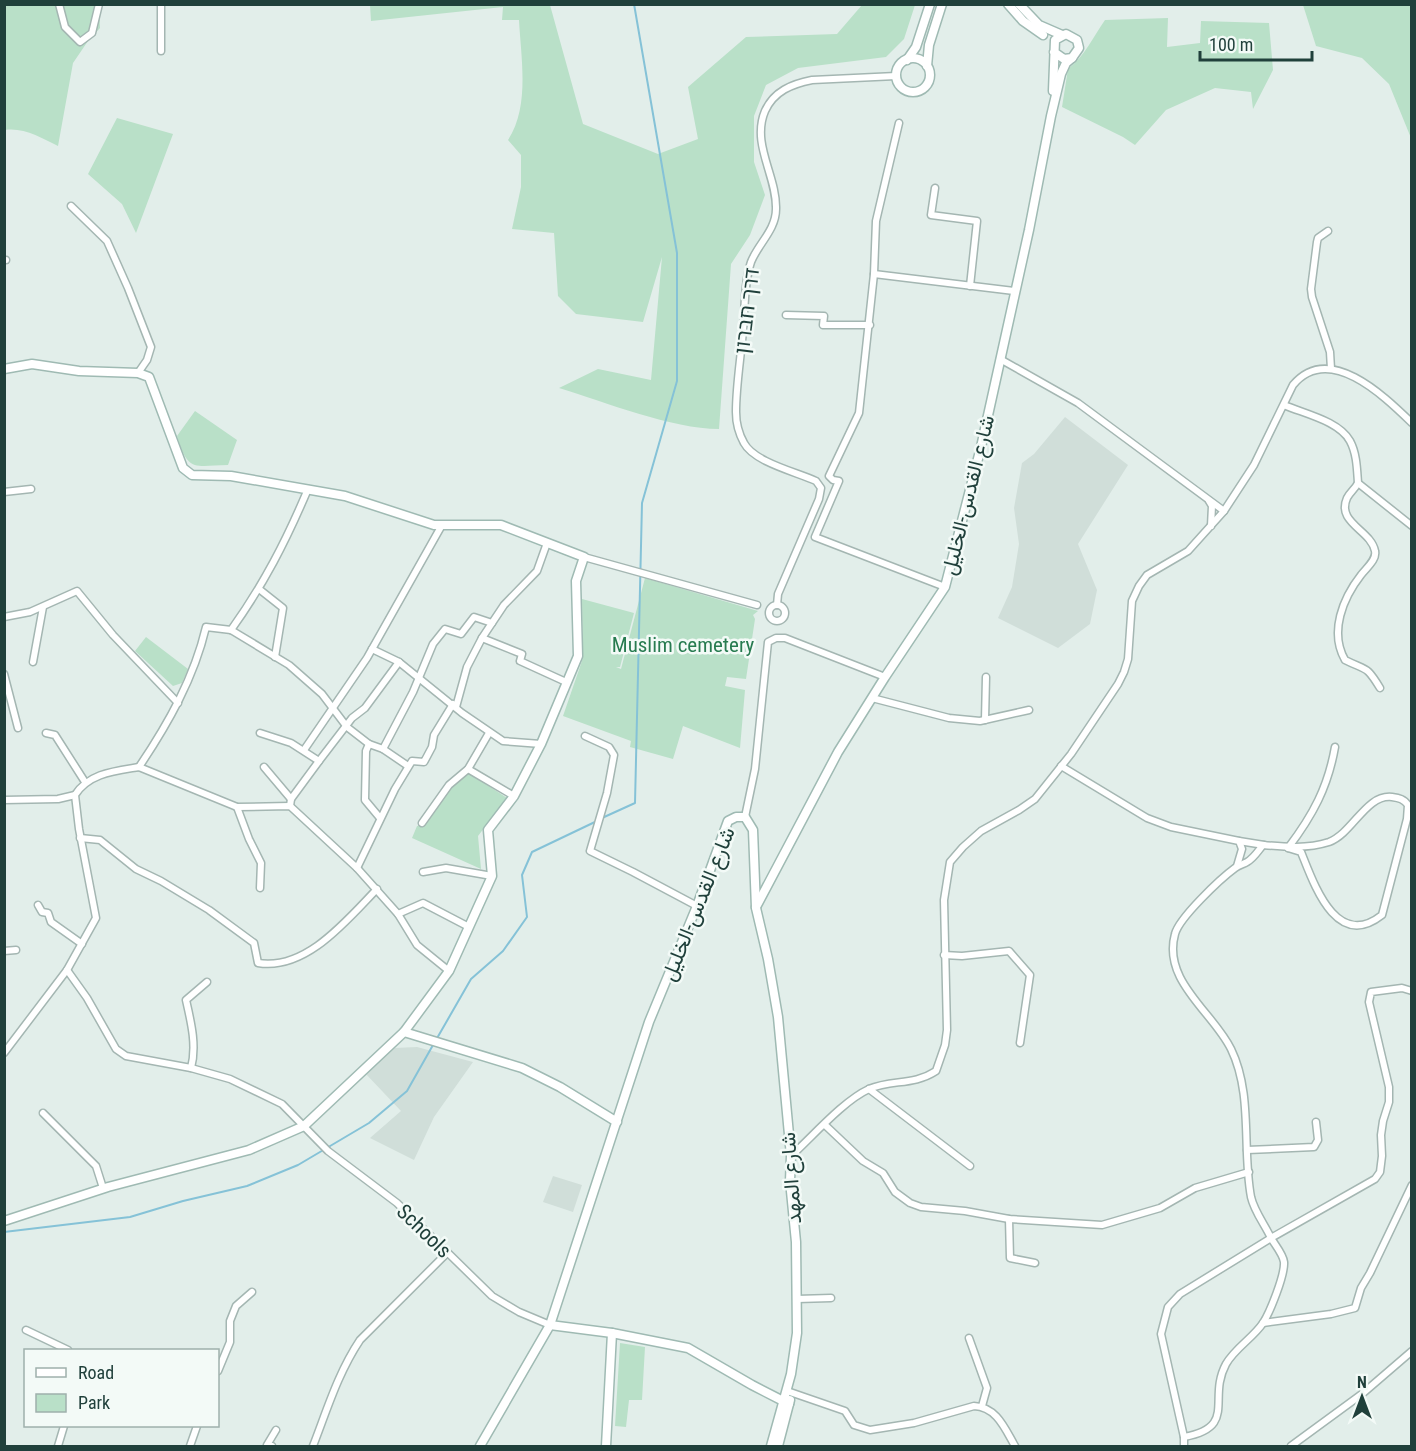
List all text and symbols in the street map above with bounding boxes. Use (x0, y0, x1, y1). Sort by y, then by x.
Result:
scale bar (1200, 24, 1312, 62)
text: 100 m (1209, 34, 1253, 55)
street label: דרך חברון (730, 266, 764, 356)
street label: شارع القدس-الخليل (937, 413, 1001, 578)
park label: Muslim cemetery (612, 633, 754, 657)
street label: شارع القدس-الخليل (656, 824, 742, 985)
street label: شارع المهد (776, 1131, 808, 1225)
street label: Schools (392, 1199, 456, 1263)
legend (24, 1349, 219, 1427)
text: Road (78, 1362, 114, 1383)
north arrow (1332, 1367, 1392, 1427)
text: N (1357, 1373, 1367, 1392)
text: Park (78, 1392, 110, 1413)

